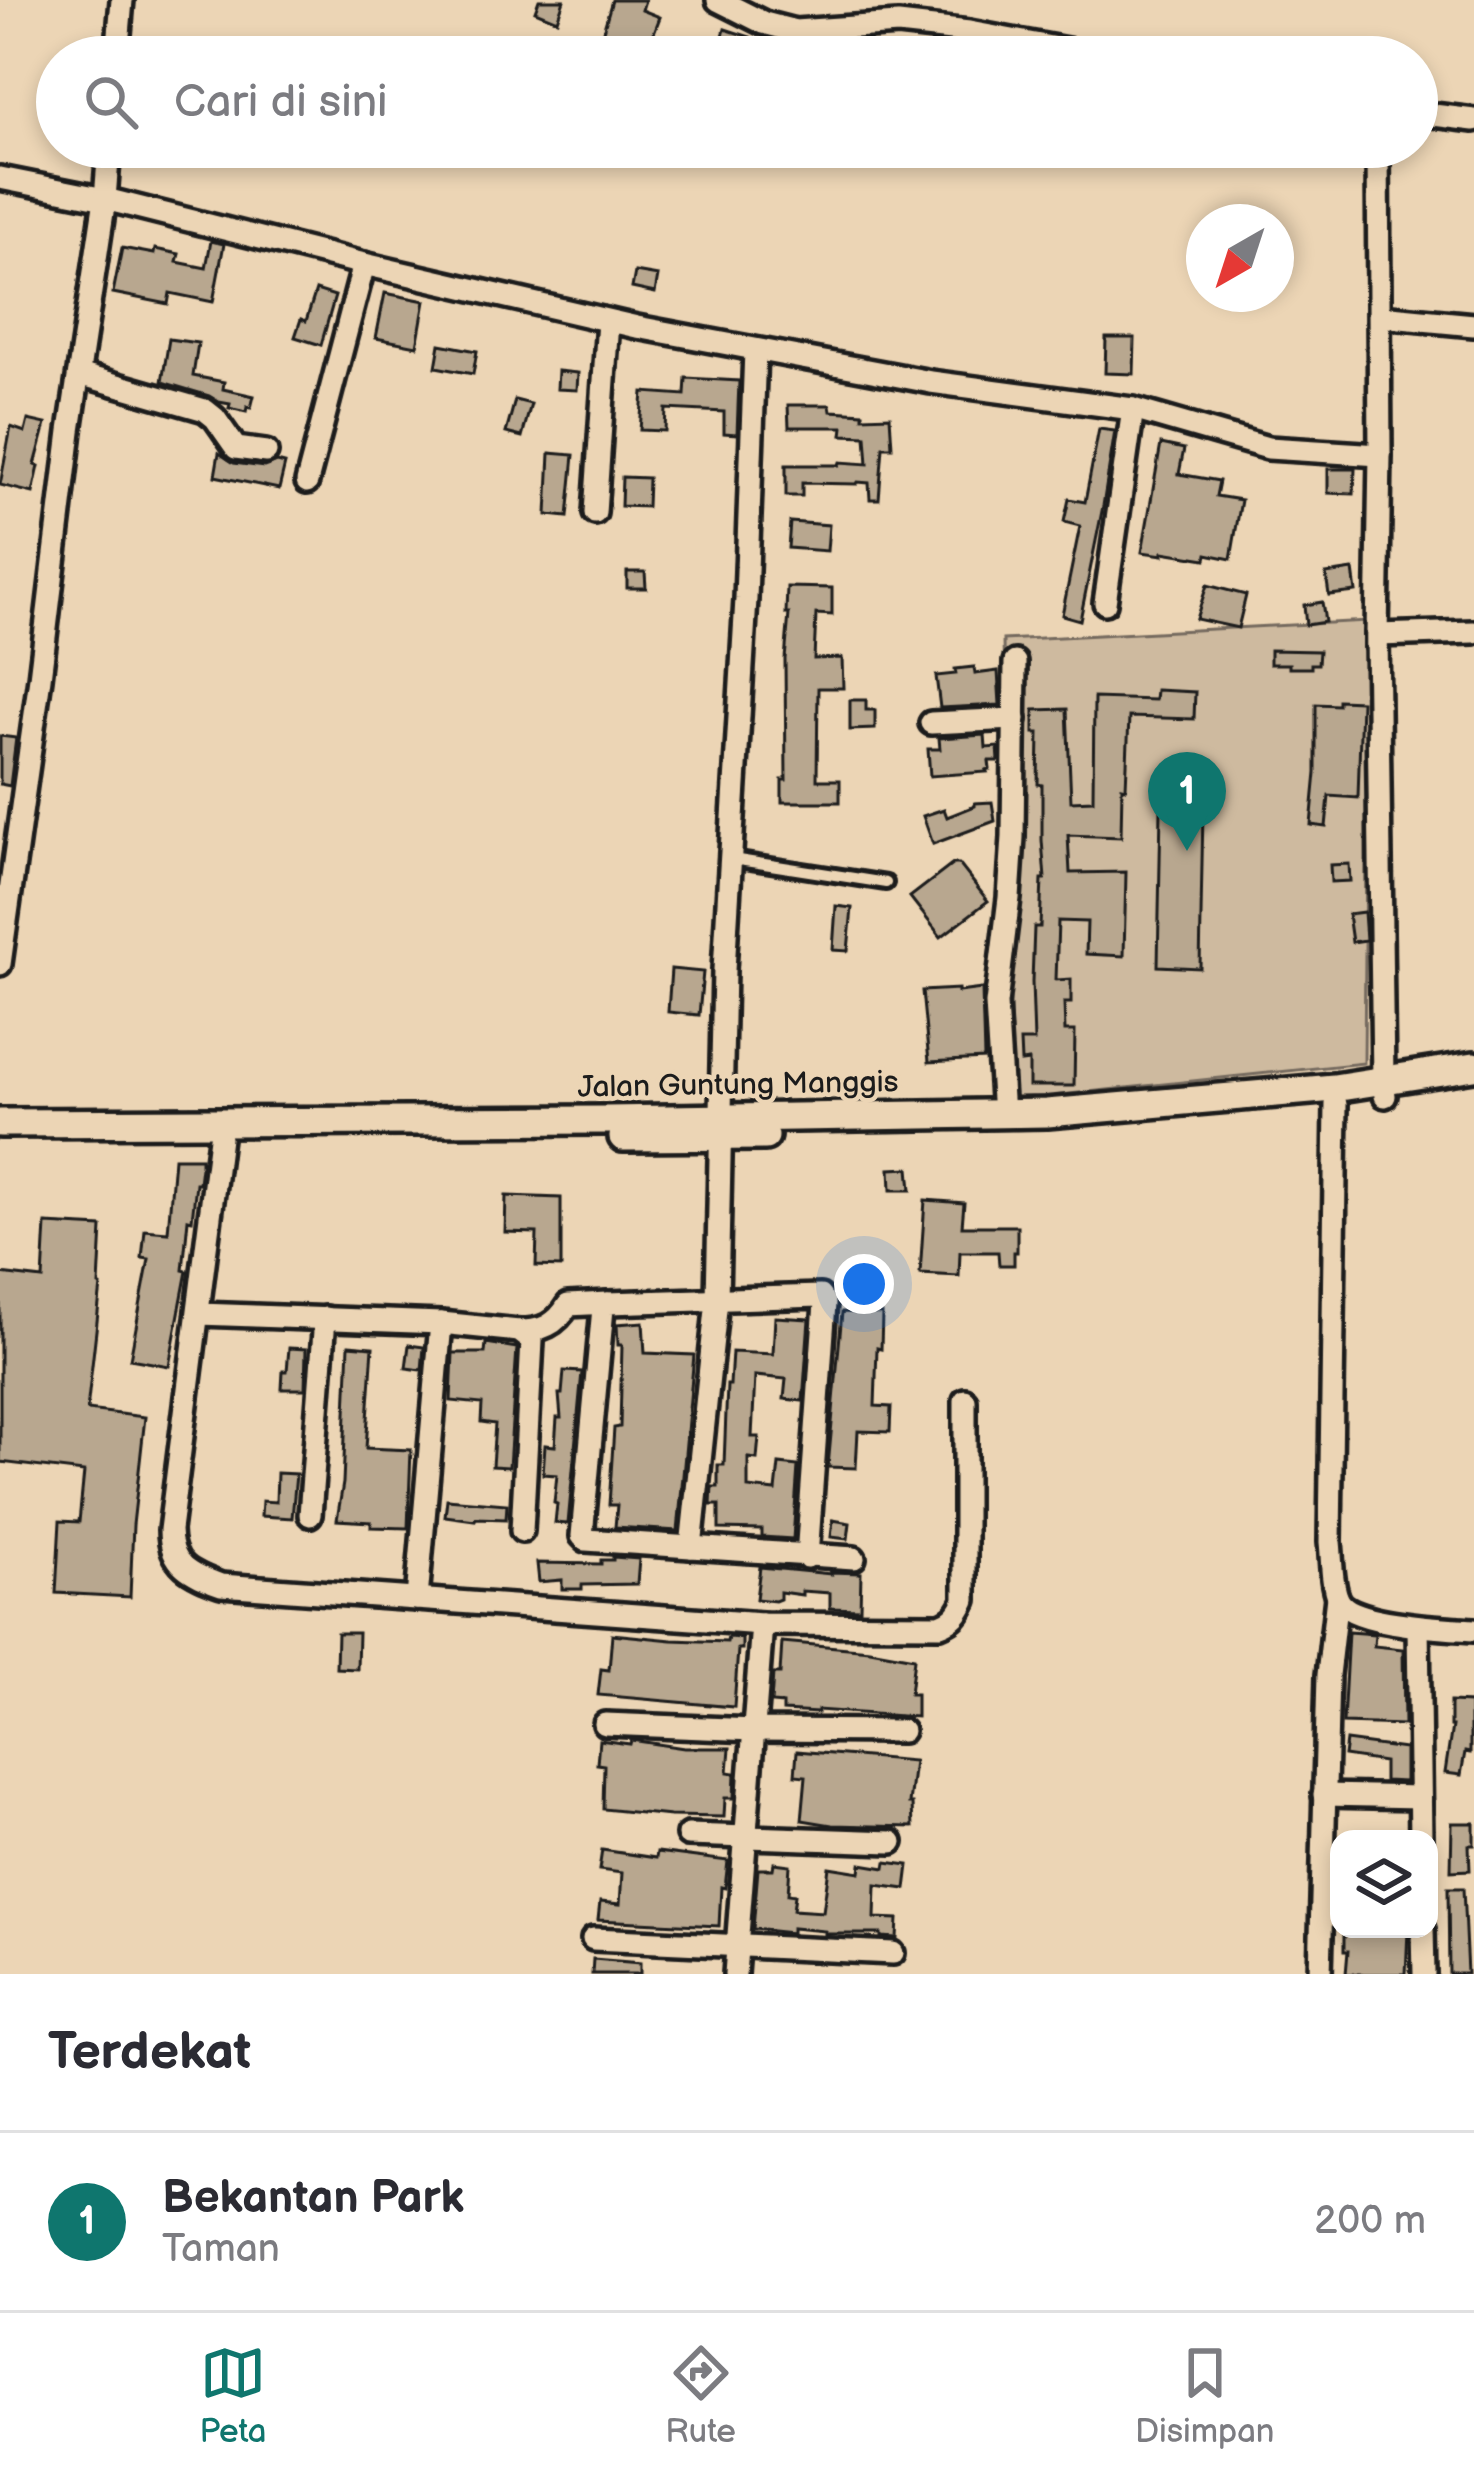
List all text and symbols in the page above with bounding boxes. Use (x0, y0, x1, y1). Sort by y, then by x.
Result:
search box (36, 36, 1438, 168)
icon: search (78, 69, 144, 135)
text: Cari di sini (174, 75, 388, 130)
north arrow (1186, 204, 1294, 312)
pin: 1 (1148, 752, 1226, 851)
street label: Jalan Guntung Manggis (577, 1064, 899, 1106)
your location (834, 1254, 894, 1314)
map controls (1330, 1830, 1438, 1938)
button: layers (1330, 1830, 1438, 1938)
text: Terdekat (48, 2022, 251, 2083)
text: Bekantan Park (162, 2171, 464, 2226)
text: 1 (79, 2198, 95, 2245)
text: 200 m (1314, 2198, 1426, 2245)
text: Taman (162, 2226, 280, 2273)
tab: Peta (200, 2340, 266, 2452)
tab: Rute (665, 2340, 736, 2452)
tab: Disimpan (1135, 2340, 1274, 2452)

